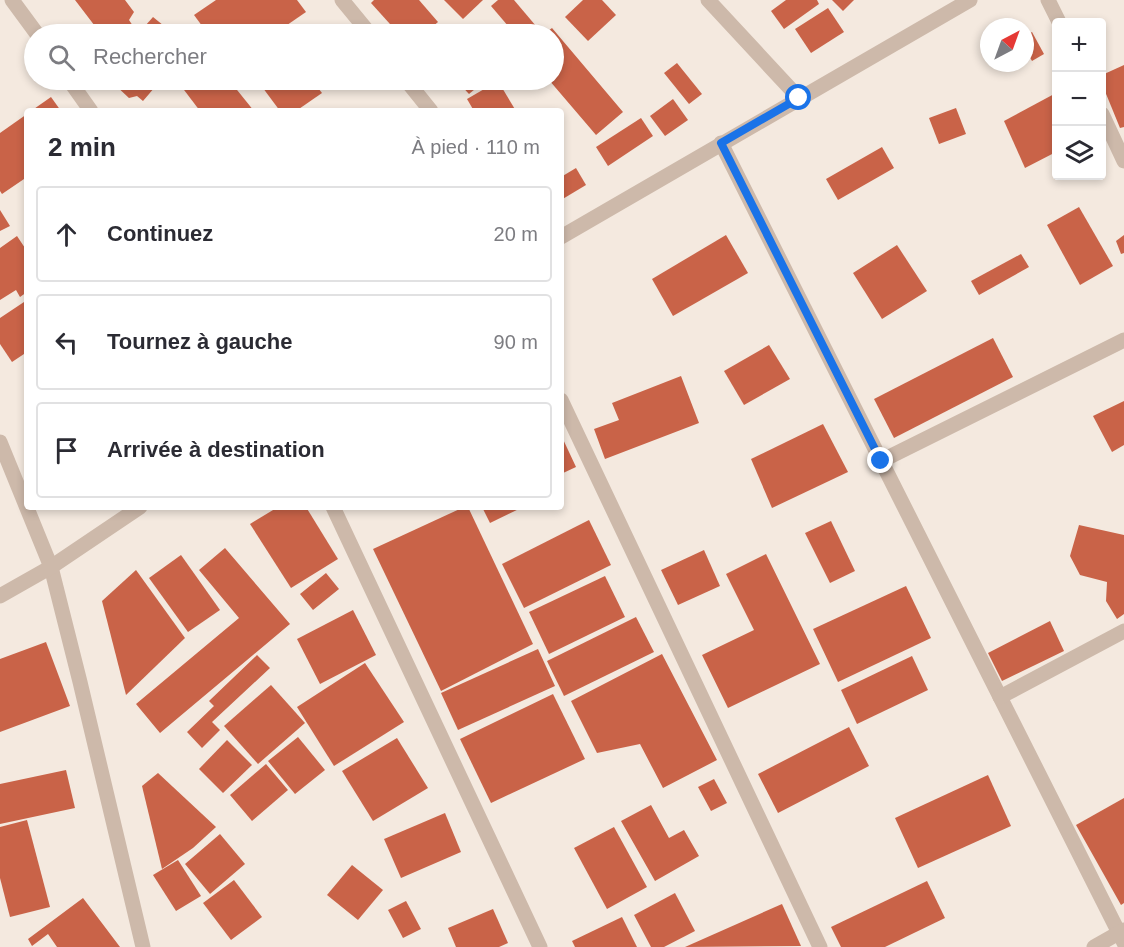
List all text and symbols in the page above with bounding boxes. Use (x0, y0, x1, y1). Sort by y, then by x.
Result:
north arrow (980, 18, 1034, 72)
map controls (1052, 18, 1106, 180)
button: + (1052, 18, 1106, 72)
search box (24, 24, 564, 90)
icon: search (45, 41, 78, 74)
text: Rechercher (93, 44, 207, 69)
button: − (1052, 72, 1106, 126)
route start (785, 84, 811, 110)
button: layers (1052, 126, 1106, 180)
text: 2 min (48, 132, 116, 162)
text: À pied · 110 m (411, 136, 540, 158)
icon: ahead (50, 218, 83, 251)
text: Continuez (107, 221, 213, 246)
text: 20 m (494, 223, 538, 245)
icon: left (50, 326, 83, 359)
text: Tournez à gauche (107, 329, 292, 354)
text: 90 m (494, 331, 538, 353)
icon: arrive (50, 434, 83, 467)
text: Arrivée à destination (107, 437, 325, 462)
route end (867, 447, 893, 473)

